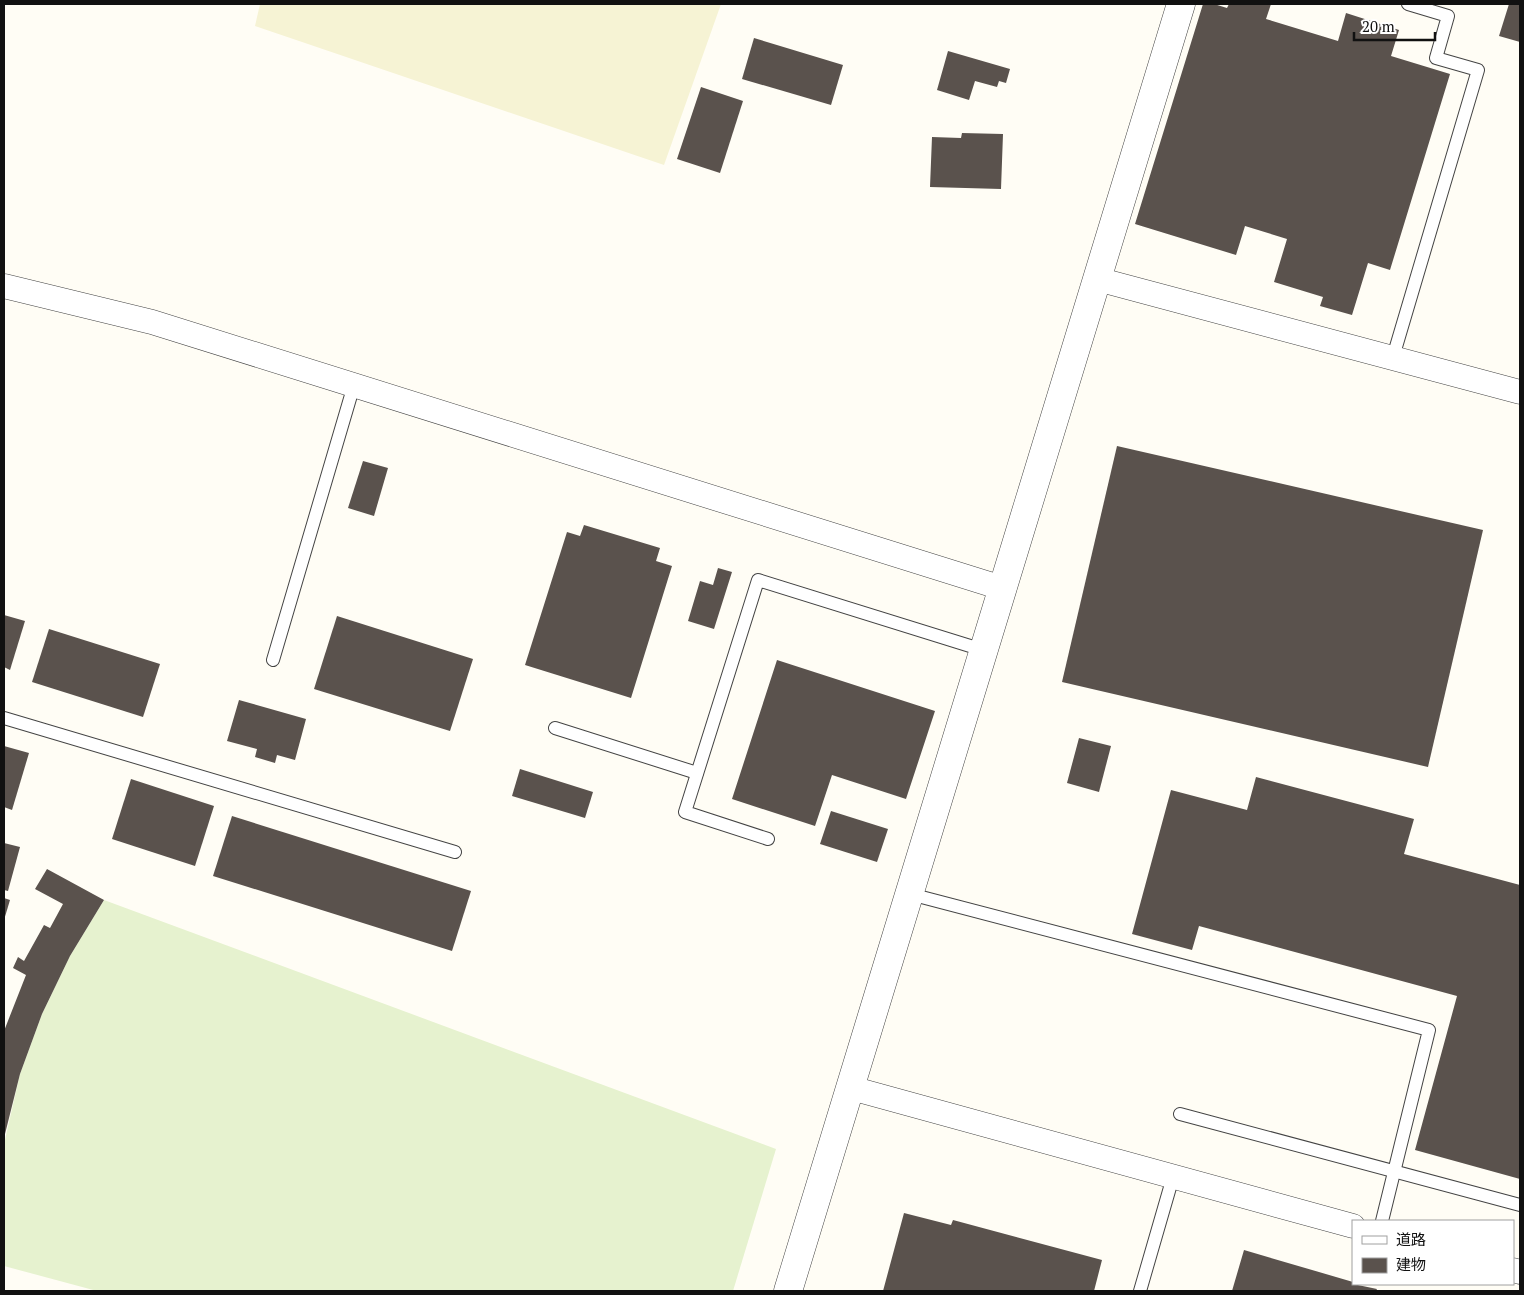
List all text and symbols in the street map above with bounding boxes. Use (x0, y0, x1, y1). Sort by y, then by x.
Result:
scale bar (1354, 10, 1435, 42)
text: 20 m (1362, 16, 1395, 36)
legend (1352, 1220, 1514, 1285)
text: 道路 (1396, 1229, 1426, 1249)
text: 建物 (1396, 1254, 1426, 1274)

